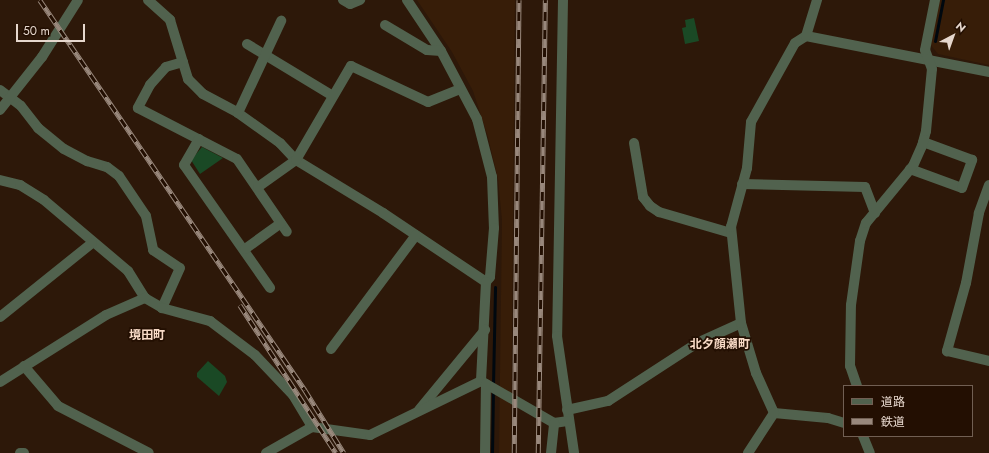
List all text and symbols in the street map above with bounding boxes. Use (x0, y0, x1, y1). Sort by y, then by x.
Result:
scale bar (18, 16, 87, 42)
north arrow (933, 16, 973, 56)
text: N (952, 18, 969, 36)
text: 50 m (23, 22, 50, 40)
district label: 境田町 (129, 329, 165, 343)
district label: 北夕顔瀬町 (690, 338, 750, 352)
legend (843, 385, 973, 437)
text: 道路 (881, 393, 905, 411)
text: 鉄道 (881, 413, 905, 431)

